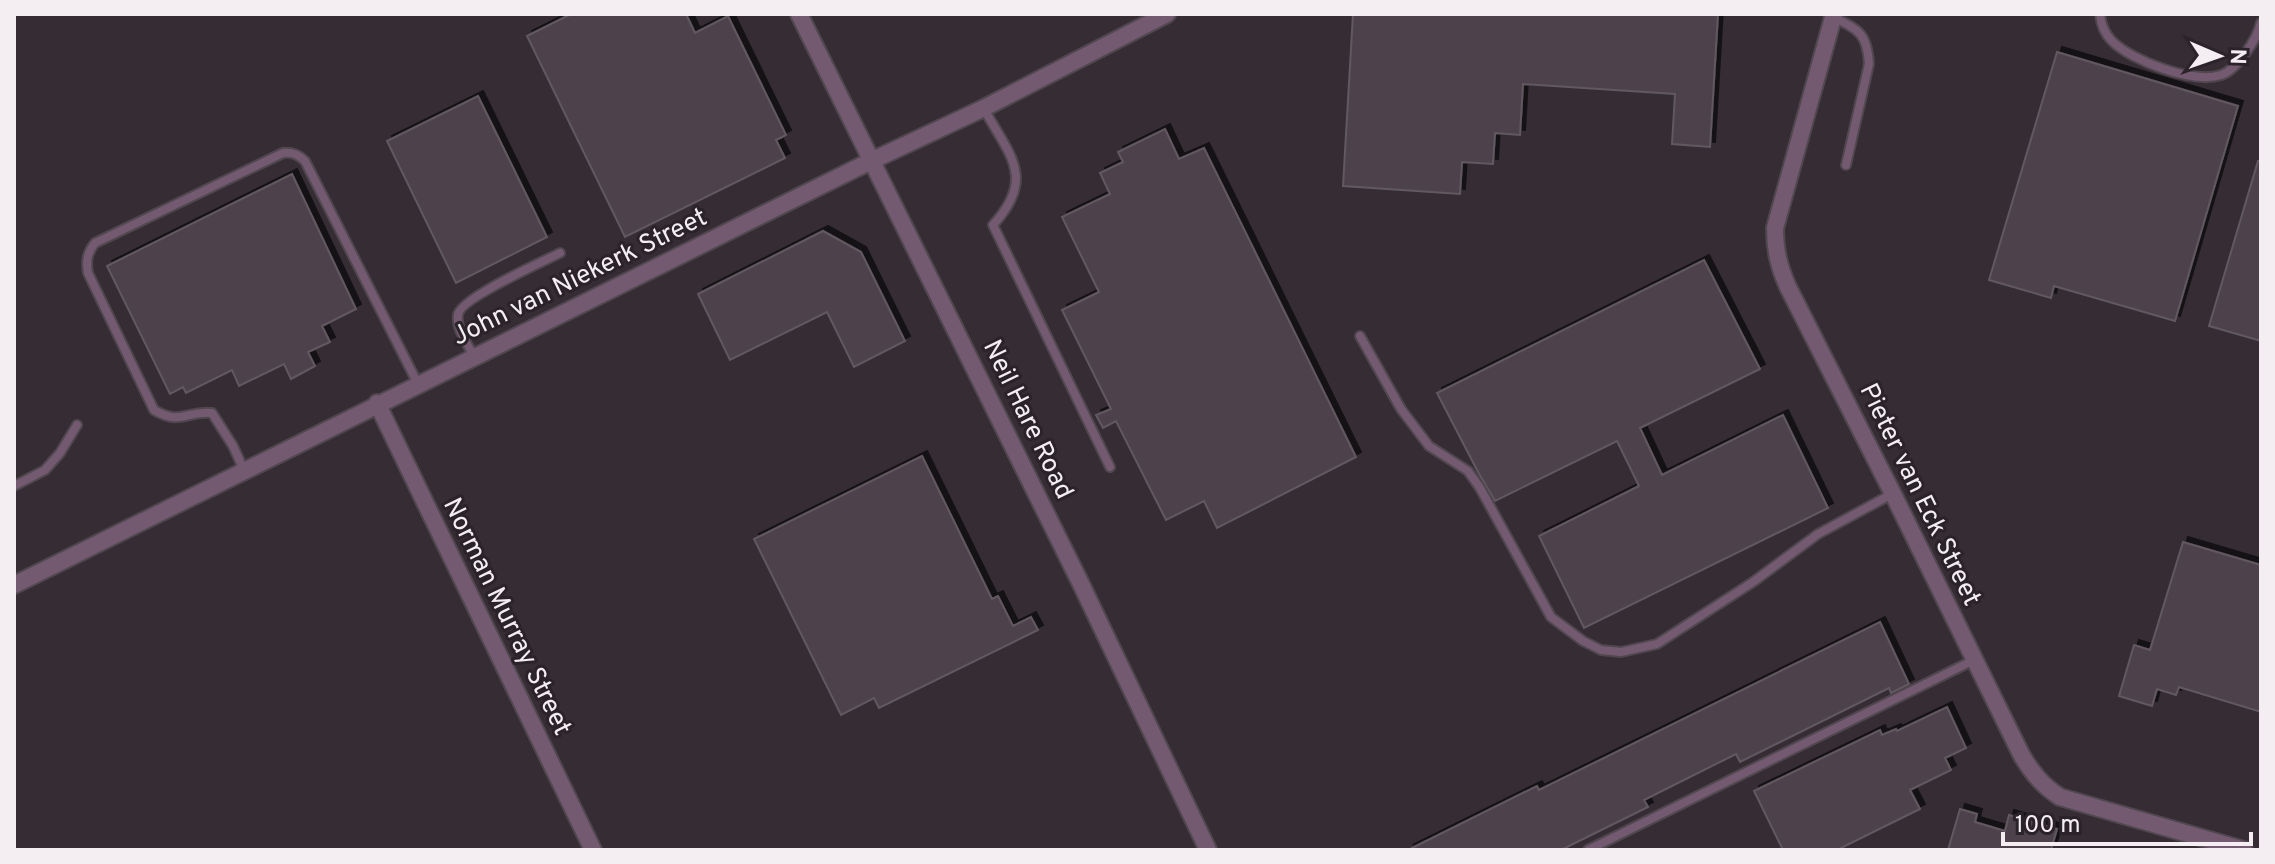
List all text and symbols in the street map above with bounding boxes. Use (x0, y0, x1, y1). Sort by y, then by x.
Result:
north arrow (2179, 16, 2259, 96)
text: N (2223, 48, 2250, 65)
street label: John van Niekerk Street (447, 202, 713, 354)
street label: Neil Hare Road (974, 335, 1080, 505)
street label: Pieter van Eck Street (1851, 378, 1987, 612)
street label: Norman Murray Street (434, 493, 578, 741)
scale bar (2003, 796, 2251, 846)
text: 100 m (2015, 811, 2081, 841)

